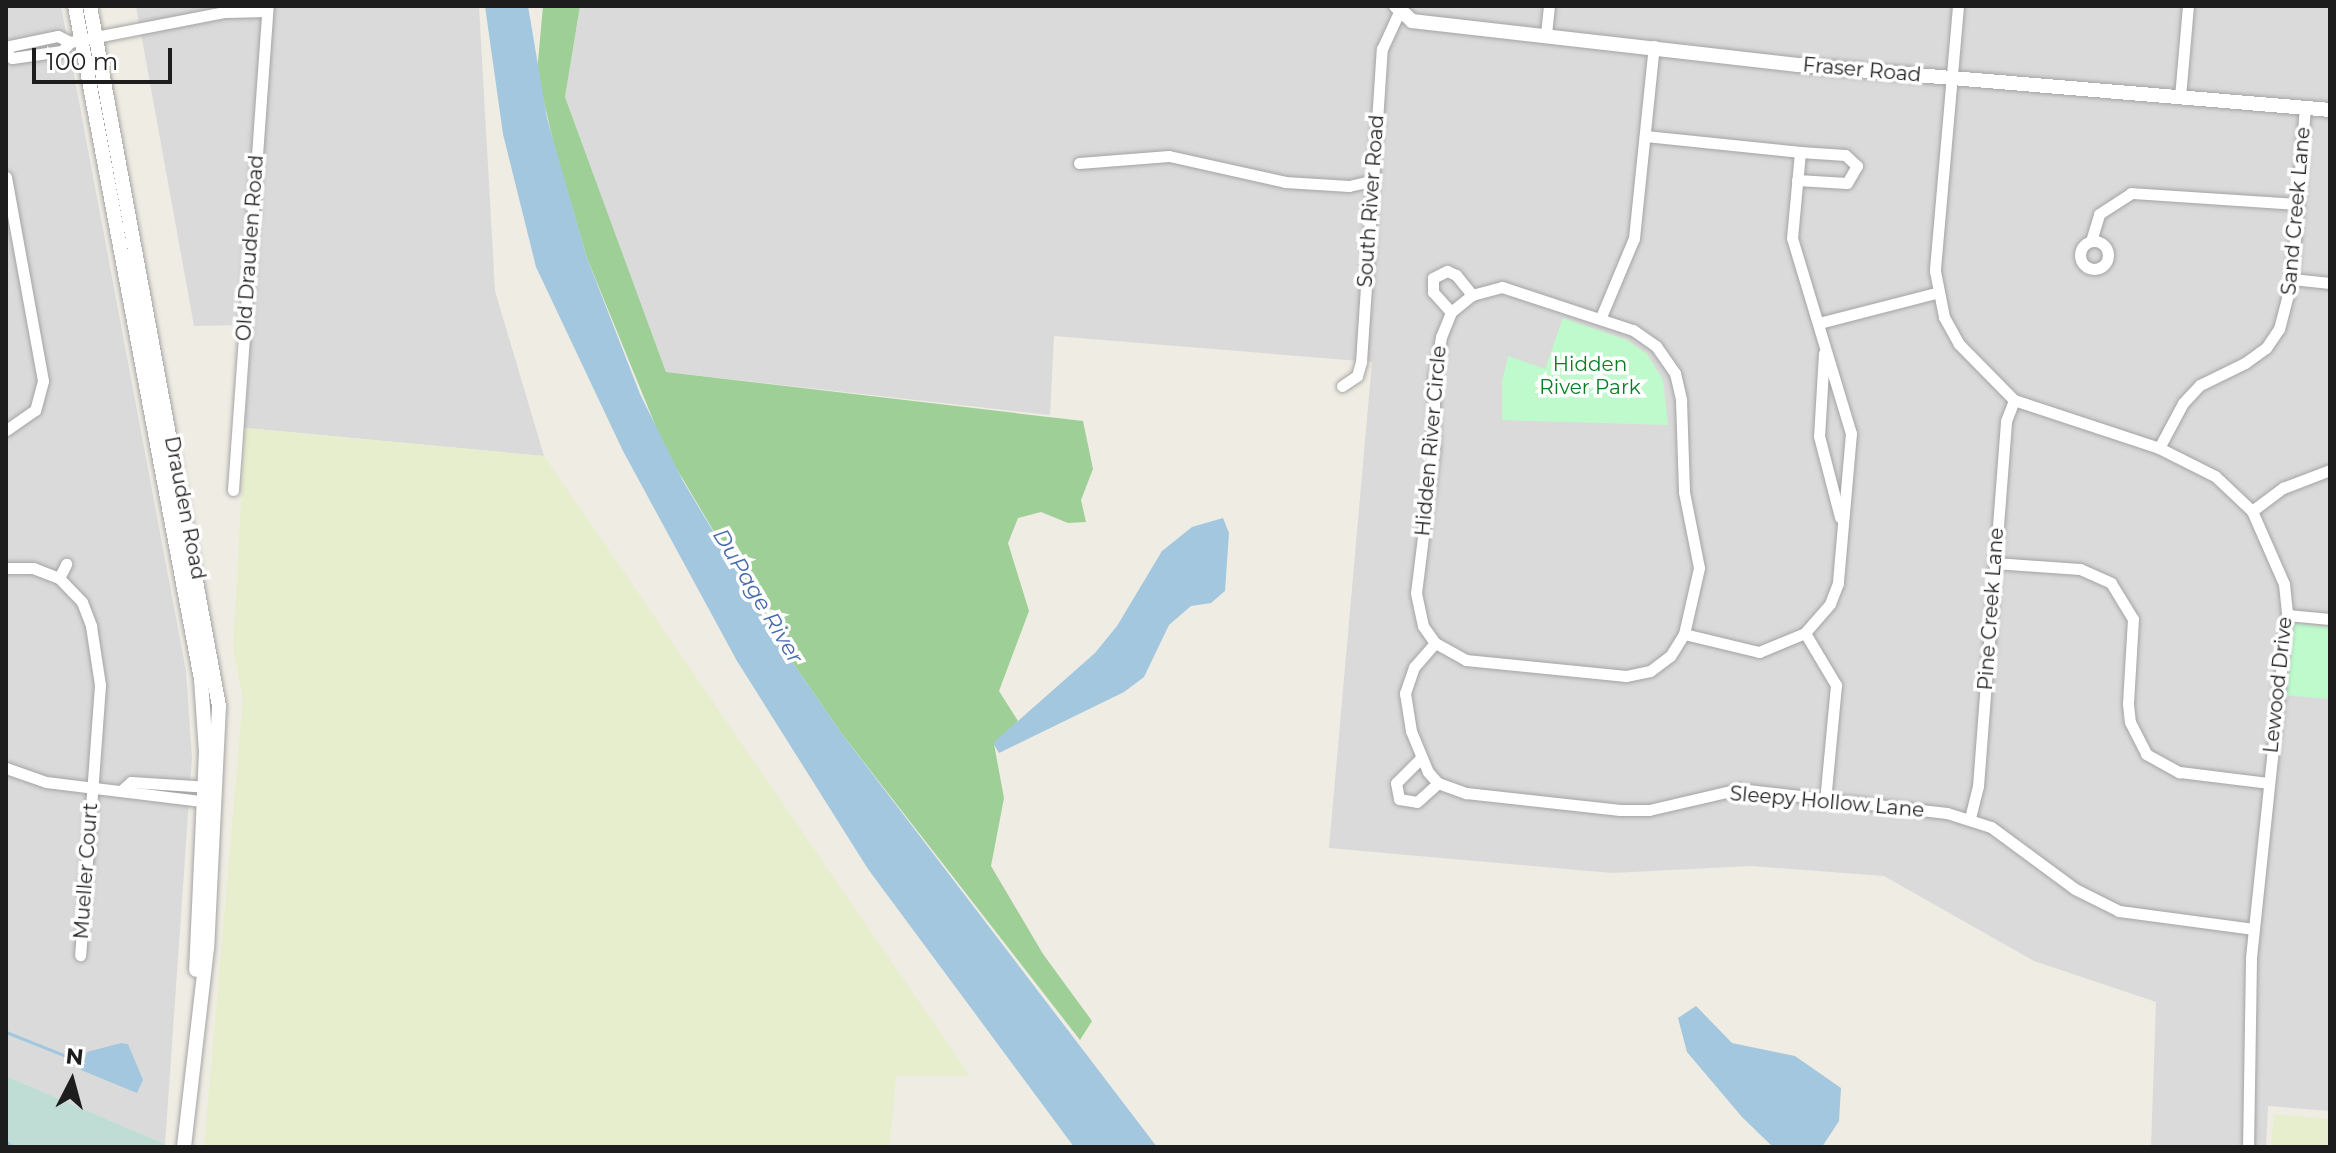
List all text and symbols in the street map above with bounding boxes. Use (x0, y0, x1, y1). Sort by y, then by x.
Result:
scale bar (36, 32, 176, 82)
text: 100 m (46, 47, 118, 76)
street label: Fraser Road (1802, 53, 1922, 87)
street label: South River Road (1353, 114, 1389, 288)
street label: Sand Creek Lane (2277, 126, 2315, 296)
street label: Old Drauden Road (232, 154, 268, 342)
street label: Hidden River Circle (1411, 345, 1451, 537)
park label: Hidden River Park (1539, 353, 1641, 400)
street label: Drauden Road (159, 434, 211, 582)
water label: DuPage River (707, 524, 809, 668)
street label: Pine Creek Lane (1973, 527, 2009, 691)
street label: Lewood Drive (2259, 616, 2297, 754)
street label: Sleepy Hollow Lane (1729, 782, 1925, 822)
street label: Mueller Court (69, 802, 103, 940)
north arrow (32, 1041, 112, 1121)
text: N (64, 1042, 85, 1071)

